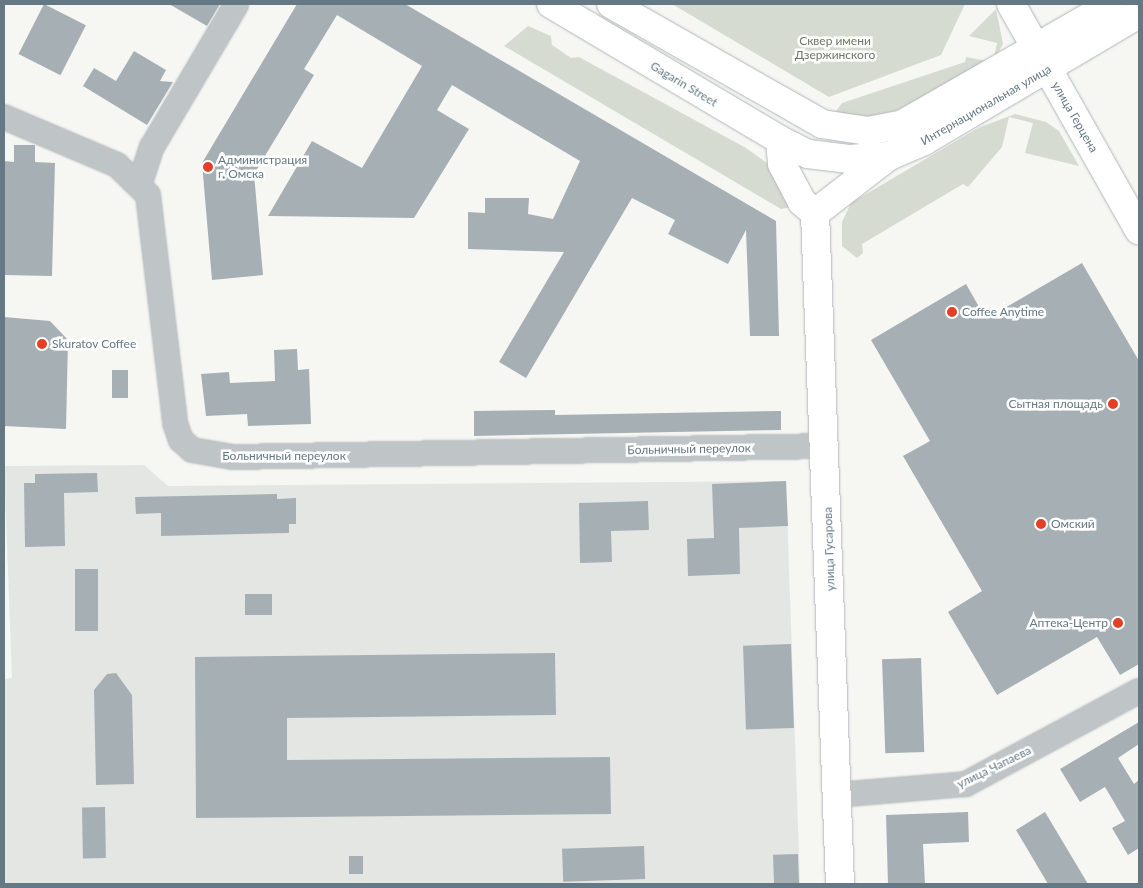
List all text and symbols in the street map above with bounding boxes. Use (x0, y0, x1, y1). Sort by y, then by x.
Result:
park label: Сквер имени Дзержинского (795, 34, 875, 62)
street label: Gagarin Street (648, 58, 720, 110)
street label: Интернациональная улица (918, 62, 1054, 148)
street label: улица Герцена (1049, 79, 1101, 155)
place label: Администрация г. Омска (218, 153, 307, 181)
marker: Администрация г. Омска (202, 161, 214, 173)
place label: Coffee Anytime (962, 305, 1045, 319)
marker: Coffee Anytime (946, 306, 958, 318)
place label: Skuratov Coffee (52, 337, 137, 351)
marker: Skuratov Coffee (36, 338, 48, 350)
place label: Сытная площадь (1009, 397, 1103, 411)
marker: Сытная площадь (1107, 398, 1119, 410)
street label: Больничный переулок (627, 441, 751, 457)
street label: Больничный переулок (222, 449, 346, 463)
street label: улица Гусарова (820, 507, 838, 591)
place label: Омский (1051, 517, 1095, 531)
marker: Омский (1035, 518, 1047, 530)
place label: Аптека-Центр (1030, 616, 1108, 630)
marker: Аптека-Центр (1112, 617, 1124, 629)
street label: улица Чапаева (955, 743, 1033, 791)

